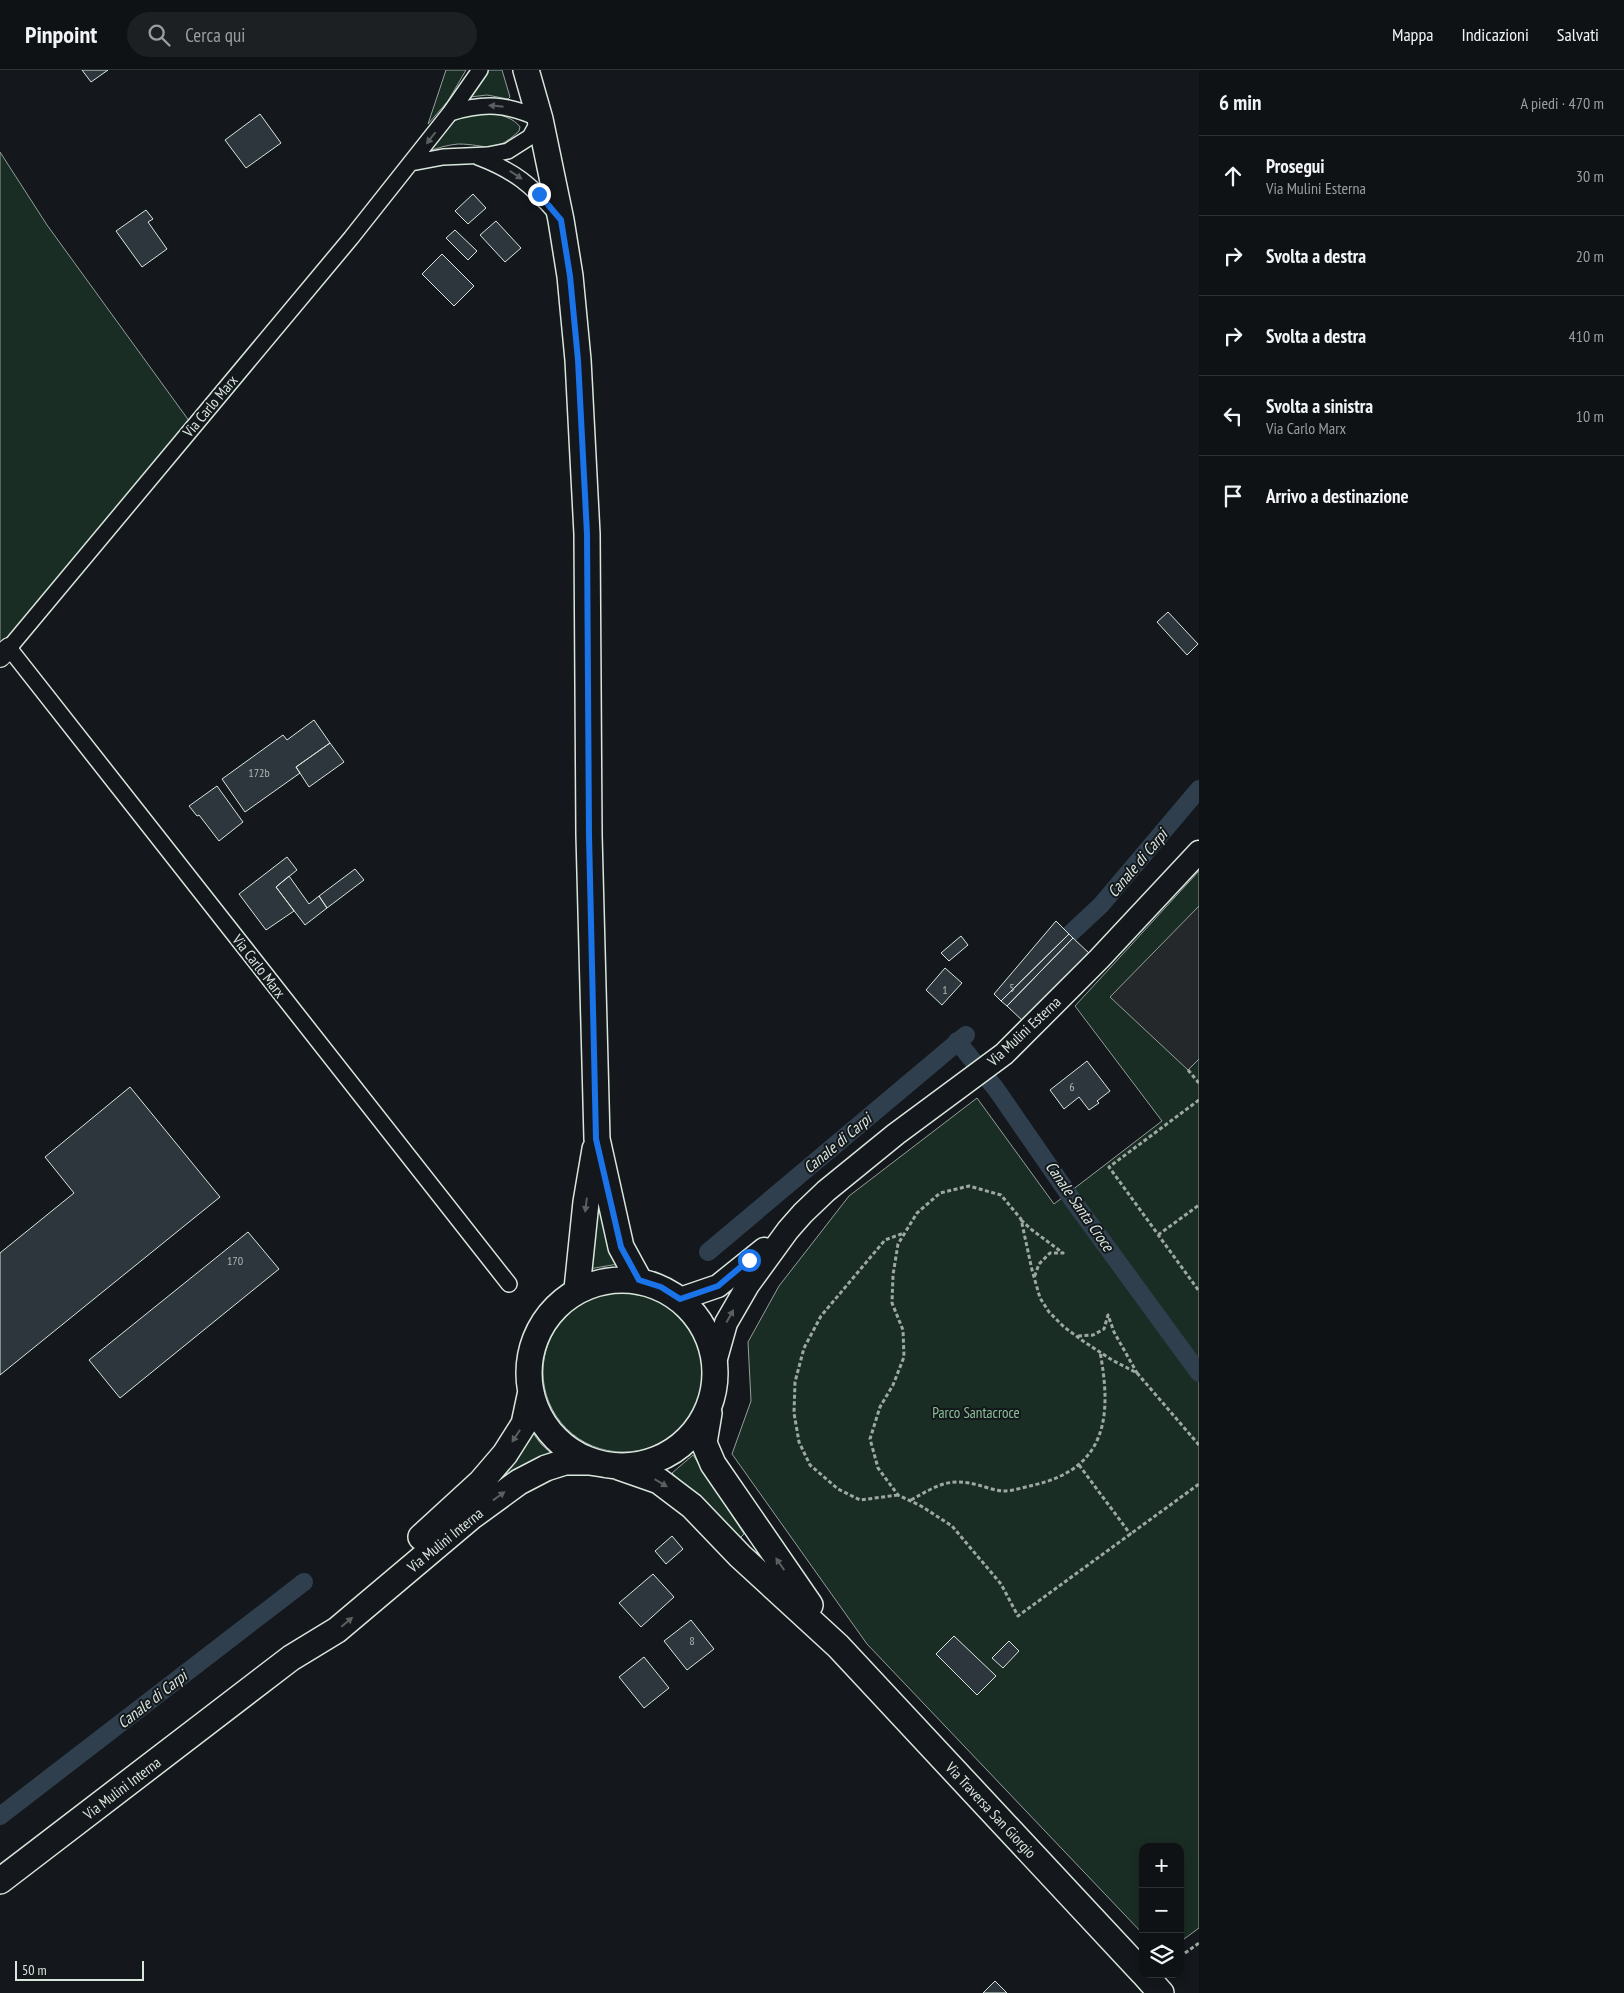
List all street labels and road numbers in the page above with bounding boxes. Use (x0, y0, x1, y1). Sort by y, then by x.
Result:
street label: Via Carlo Marx (178, 371, 241, 442)
street label: Via Carlo Marx (228, 930, 290, 1001)
street label: Via Mulini Esterna (983, 992, 1065, 1071)
street label: Via Mulini Interna (402, 1504, 487, 1577)
street label: Via Mulini Interna (79, 1753, 165, 1824)
street label: Via Traversa San Giorgio (941, 1757, 1040, 1862)

